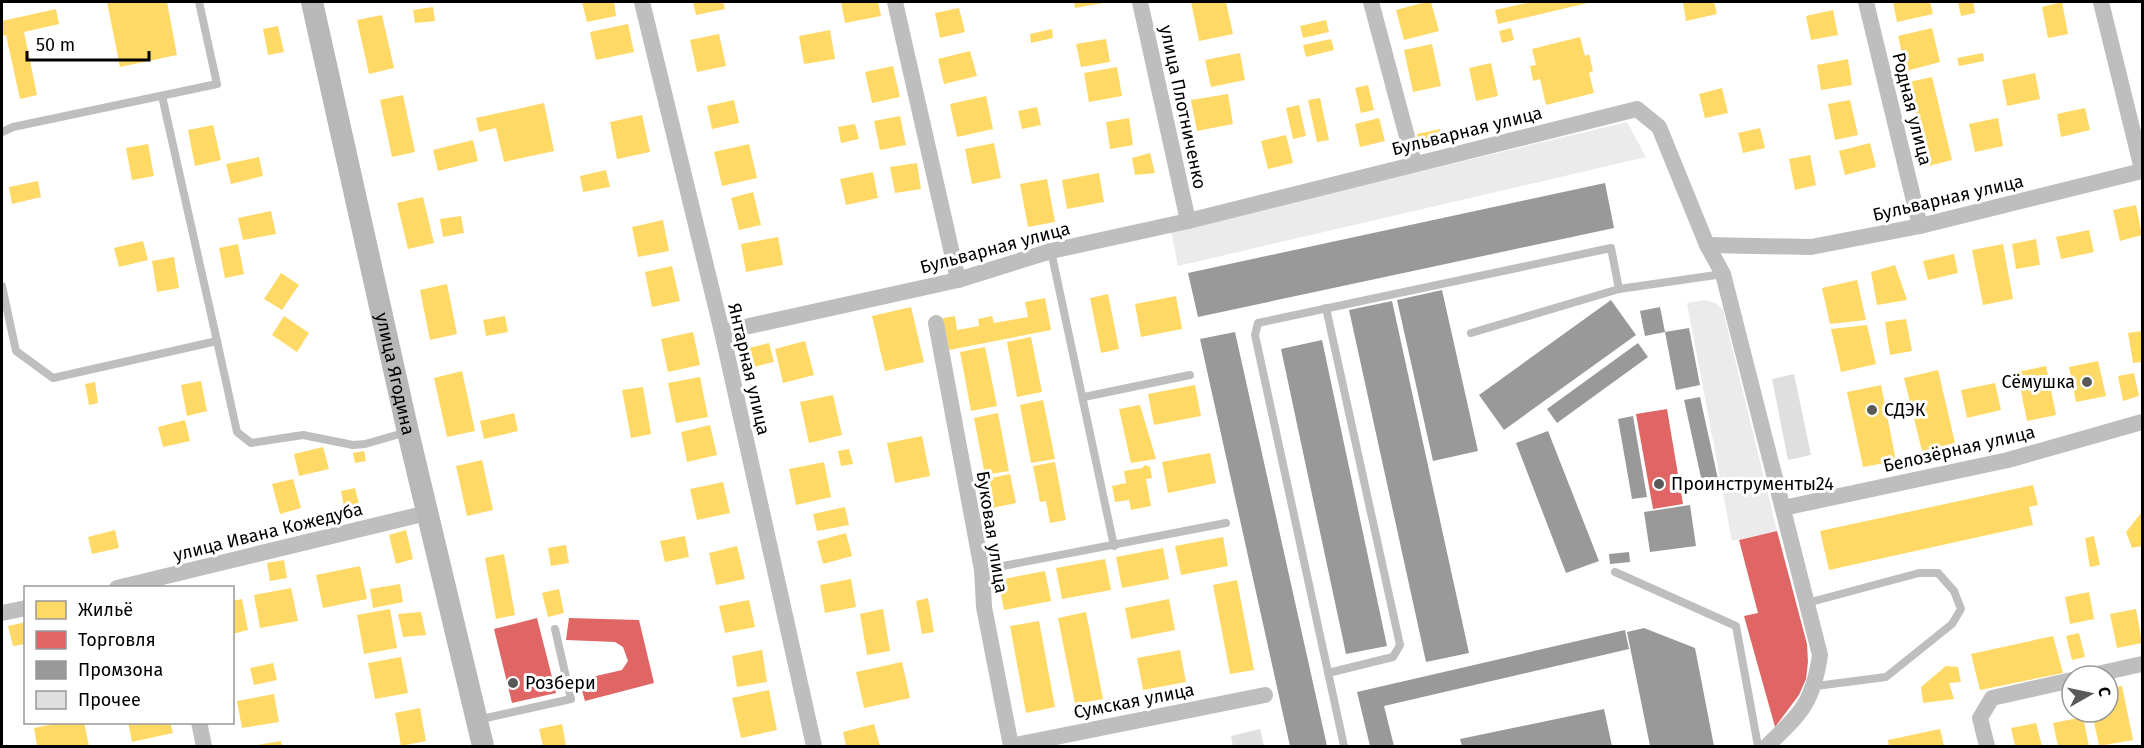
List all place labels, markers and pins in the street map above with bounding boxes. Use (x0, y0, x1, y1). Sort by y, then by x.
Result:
place label: Сёмушка (2001, 371, 2075, 393)
marker: Сёмушка (2080, 375, 2094, 389)
place label: СДЭК (1884, 399, 1926, 421)
marker: СДЭК (1865, 403, 1879, 417)
place label: Проинструменты24 (1671, 473, 1834, 495)
marker: Проинструменты24 (1652, 477, 1666, 491)
place label: Розбери (525, 672, 596, 694)
marker: Розбери (506, 676, 520, 690)

